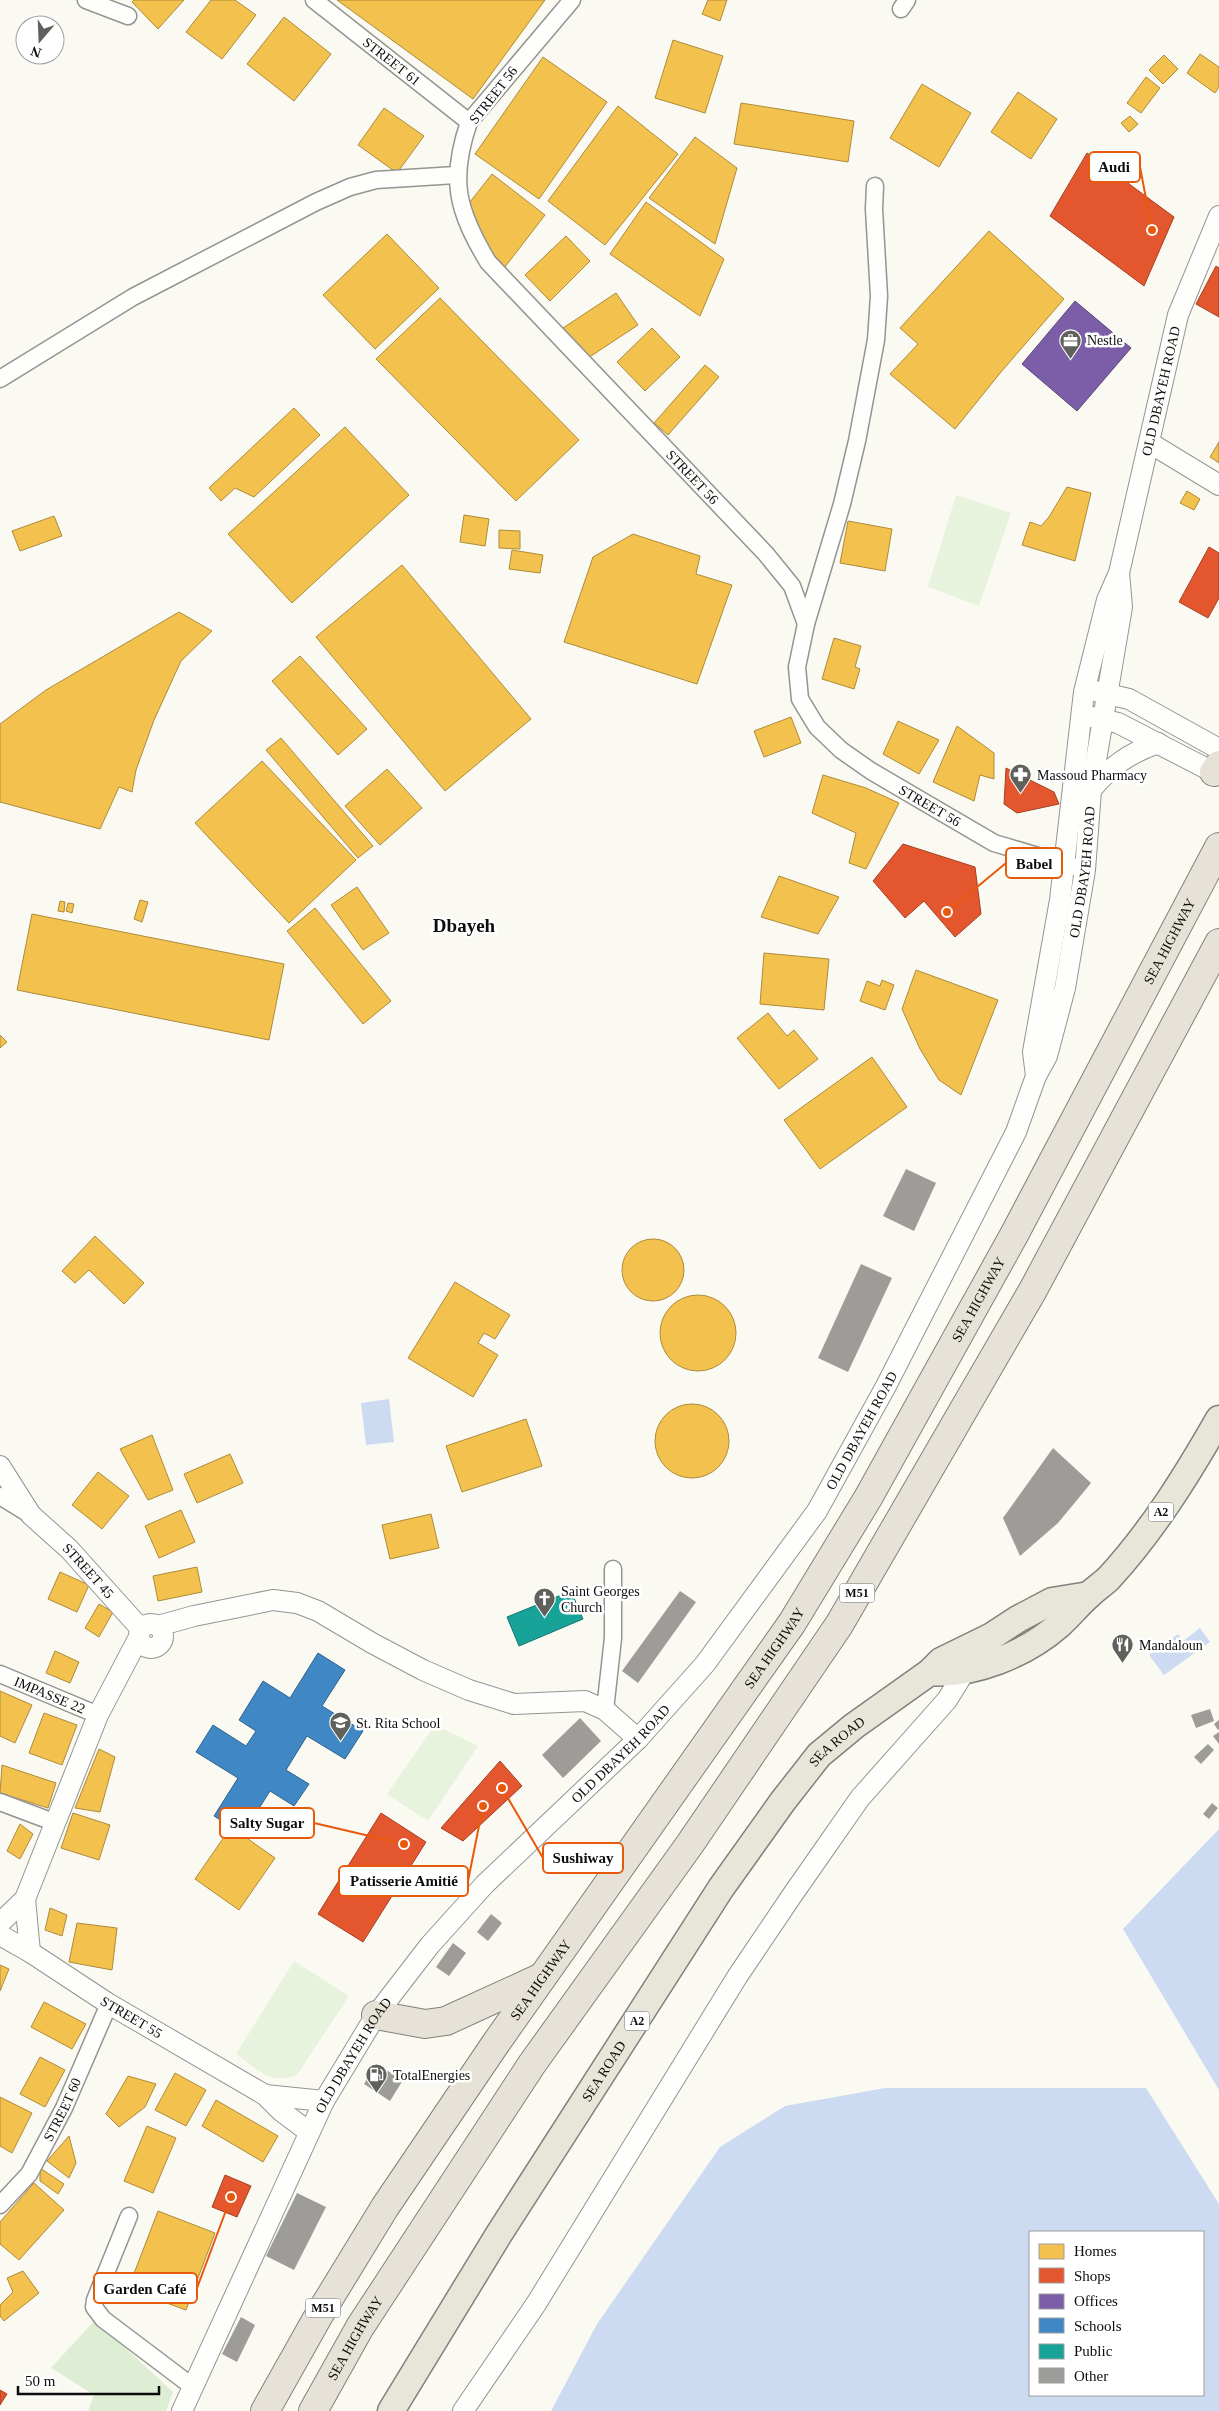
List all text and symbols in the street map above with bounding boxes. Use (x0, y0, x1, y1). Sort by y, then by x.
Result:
north arrow (15, 15, 65, 65)
street label: STREET 61 (360, 35, 423, 89)
text: N (29, 43, 43, 61)
street label: STREET 56 (466, 64, 520, 127)
callout: Audi (1089, 152, 1140, 182)
text: Audi (1098, 159, 1130, 175)
street label: OLD DBAYEH ROAD (1139, 325, 1183, 457)
office icon: Nestle (1059, 328, 1083, 359)
place label: Nestle (1087, 333, 1123, 348)
street label: STREET 56 (663, 447, 721, 507)
pharmacy icon: Massoud Pharmacy (1009, 763, 1033, 794)
place label: Massoud Pharmacy (1037, 768, 1147, 783)
street label: STREET 56 (896, 782, 963, 830)
street label: OLD DBAYEH ROAD (1067, 806, 1098, 939)
callout: Babel (1006, 848, 1062, 878)
text: Babel (1016, 856, 1052, 872)
street label: SEA HIGHWAY (1141, 896, 1198, 987)
district label: Dbayeh (433, 915, 496, 936)
street label: SEA HIGHWAY (949, 1255, 1008, 1345)
street label: OLD DBAYEH ROAD (823, 1369, 900, 1492)
road number: A2 (1148, 1502, 1174, 1521)
street label: STREET 45 (60, 1540, 117, 1601)
place label: Saint Georges Church (561, 1584, 640, 1615)
road number: M51 (840, 1584, 874, 1602)
church icon: Saint Georges Church (533, 1587, 557, 1618)
street label: SEA HIGHWAY (741, 1605, 808, 1691)
restaurant icon: Mandaloun (1111, 1633, 1135, 1664)
place label: Mandaloun (1139, 1638, 1203, 1653)
street label: IMPASSE 22 (12, 1674, 87, 1717)
street label: OLD DBAYEH ROAD (568, 1702, 673, 1806)
school or university icon: St. Rita School (328, 1711, 352, 1742)
street label: SEA ROAD (806, 1714, 868, 1769)
place label: St. Rita School (356, 1716, 441, 1731)
callout: Salty Sugar (220, 1808, 314, 1838)
text: Salty Sugar (230, 1815, 305, 1831)
callout: Sushiway (543, 1843, 623, 1873)
text: Sushiway (553, 1850, 614, 1866)
callout: Patisserie Amitié (339, 1866, 468, 1896)
text: Patisserie Amitié (350, 1873, 458, 1889)
street label: SEA HIGHWAY (507, 1937, 574, 2023)
street label: STREET 55 (98, 1994, 165, 2041)
street label: OLD DBAYEH ROAD (313, 1995, 394, 2116)
road number: A2 (624, 2012, 650, 2030)
street label: SEA ROAD (579, 2038, 629, 2104)
fuel station icon: TotalEnergies (365, 2063, 389, 2094)
place label: TotalEnergies (393, 2068, 470, 2083)
street label: STREET 60 (41, 2076, 84, 2144)
legend (1029, 2231, 1204, 2396)
text: Homes (1074, 2243, 1117, 2259)
text: Shops (1074, 2268, 1111, 2284)
callout: Garden Café (94, 2273, 197, 2303)
text: Garden Café (104, 2281, 187, 2297)
text: Offices (1074, 2293, 1118, 2309)
street label: SEA HIGHWAY (325, 2294, 386, 2383)
road number: M51 (306, 2298, 340, 2318)
text: Schools (1074, 2318, 1122, 2334)
text: Public (1074, 2343, 1113, 2359)
scale bar (18, 2364, 159, 2396)
text: Other (1074, 2368, 1108, 2384)
text: 50 m (25, 2373, 56, 2389)

